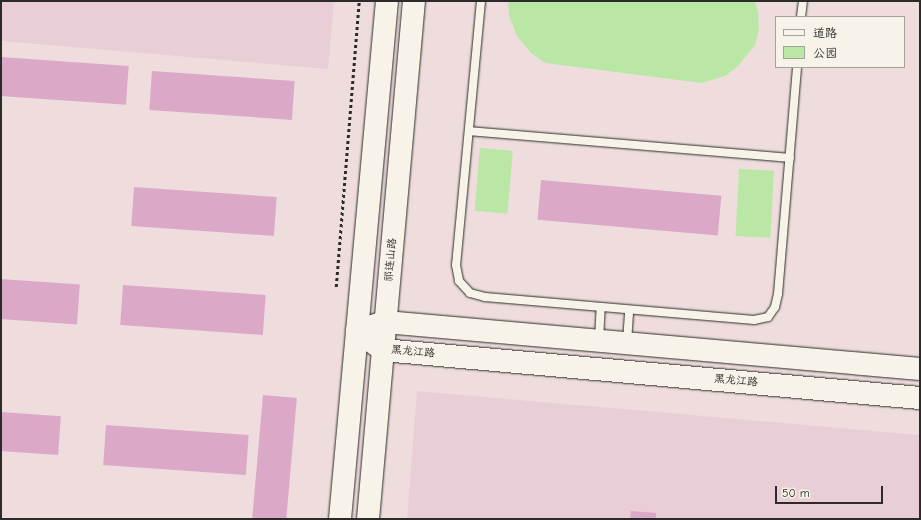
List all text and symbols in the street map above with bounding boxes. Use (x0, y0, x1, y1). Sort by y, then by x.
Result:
legend (775, 16, 905, 68)
text: 道路 (813, 26, 837, 40)
text: 公园 (813, 46, 837, 60)
street label: 祁连山路 (383, 238, 399, 282)
street label: 黑龙江路 (391, 344, 435, 360)
street label: 黑龙江路 (714, 373, 758, 389)
scale bar (777, 478, 885, 504)
text: 50 m (782, 486, 810, 500)

